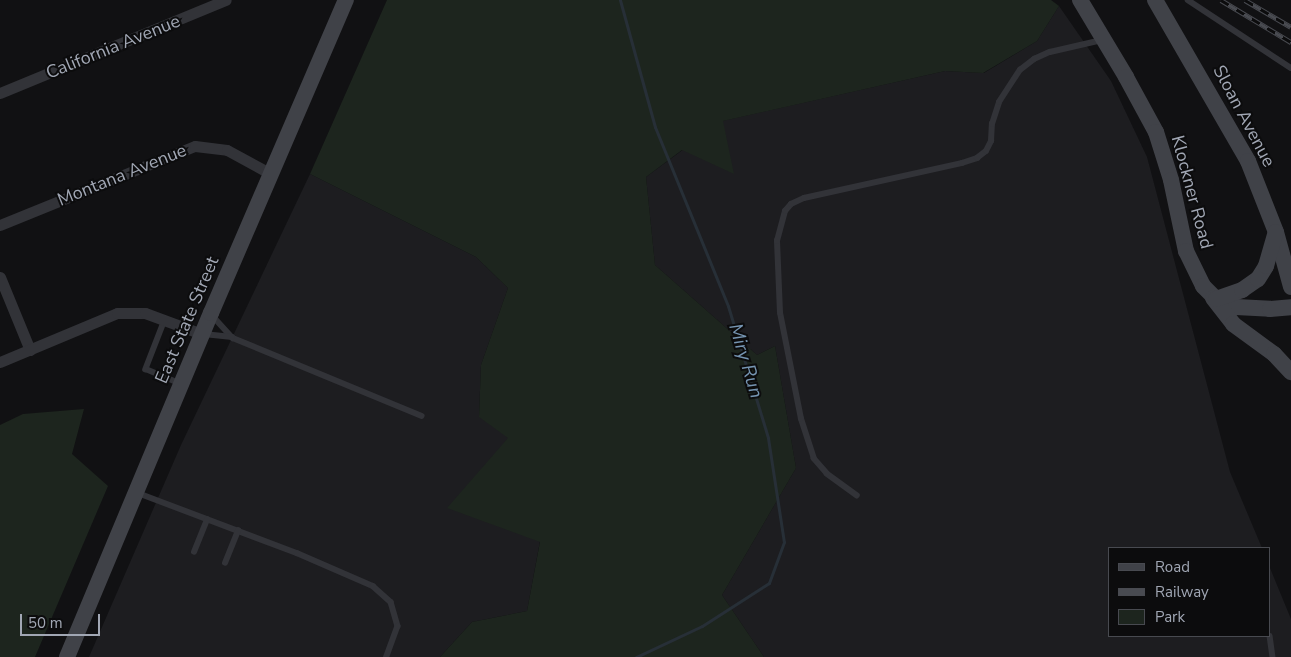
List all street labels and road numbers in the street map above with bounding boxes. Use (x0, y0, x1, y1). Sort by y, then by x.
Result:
street label: California Avenue (43, 10, 183, 84)
street label: Sloan Avenue (1208, 62, 1280, 170)
street label: Klockner Road (1166, 133, 1218, 251)
street label: Montana Avenue (54, 139, 190, 211)
street label: East State Street (151, 253, 223, 387)

